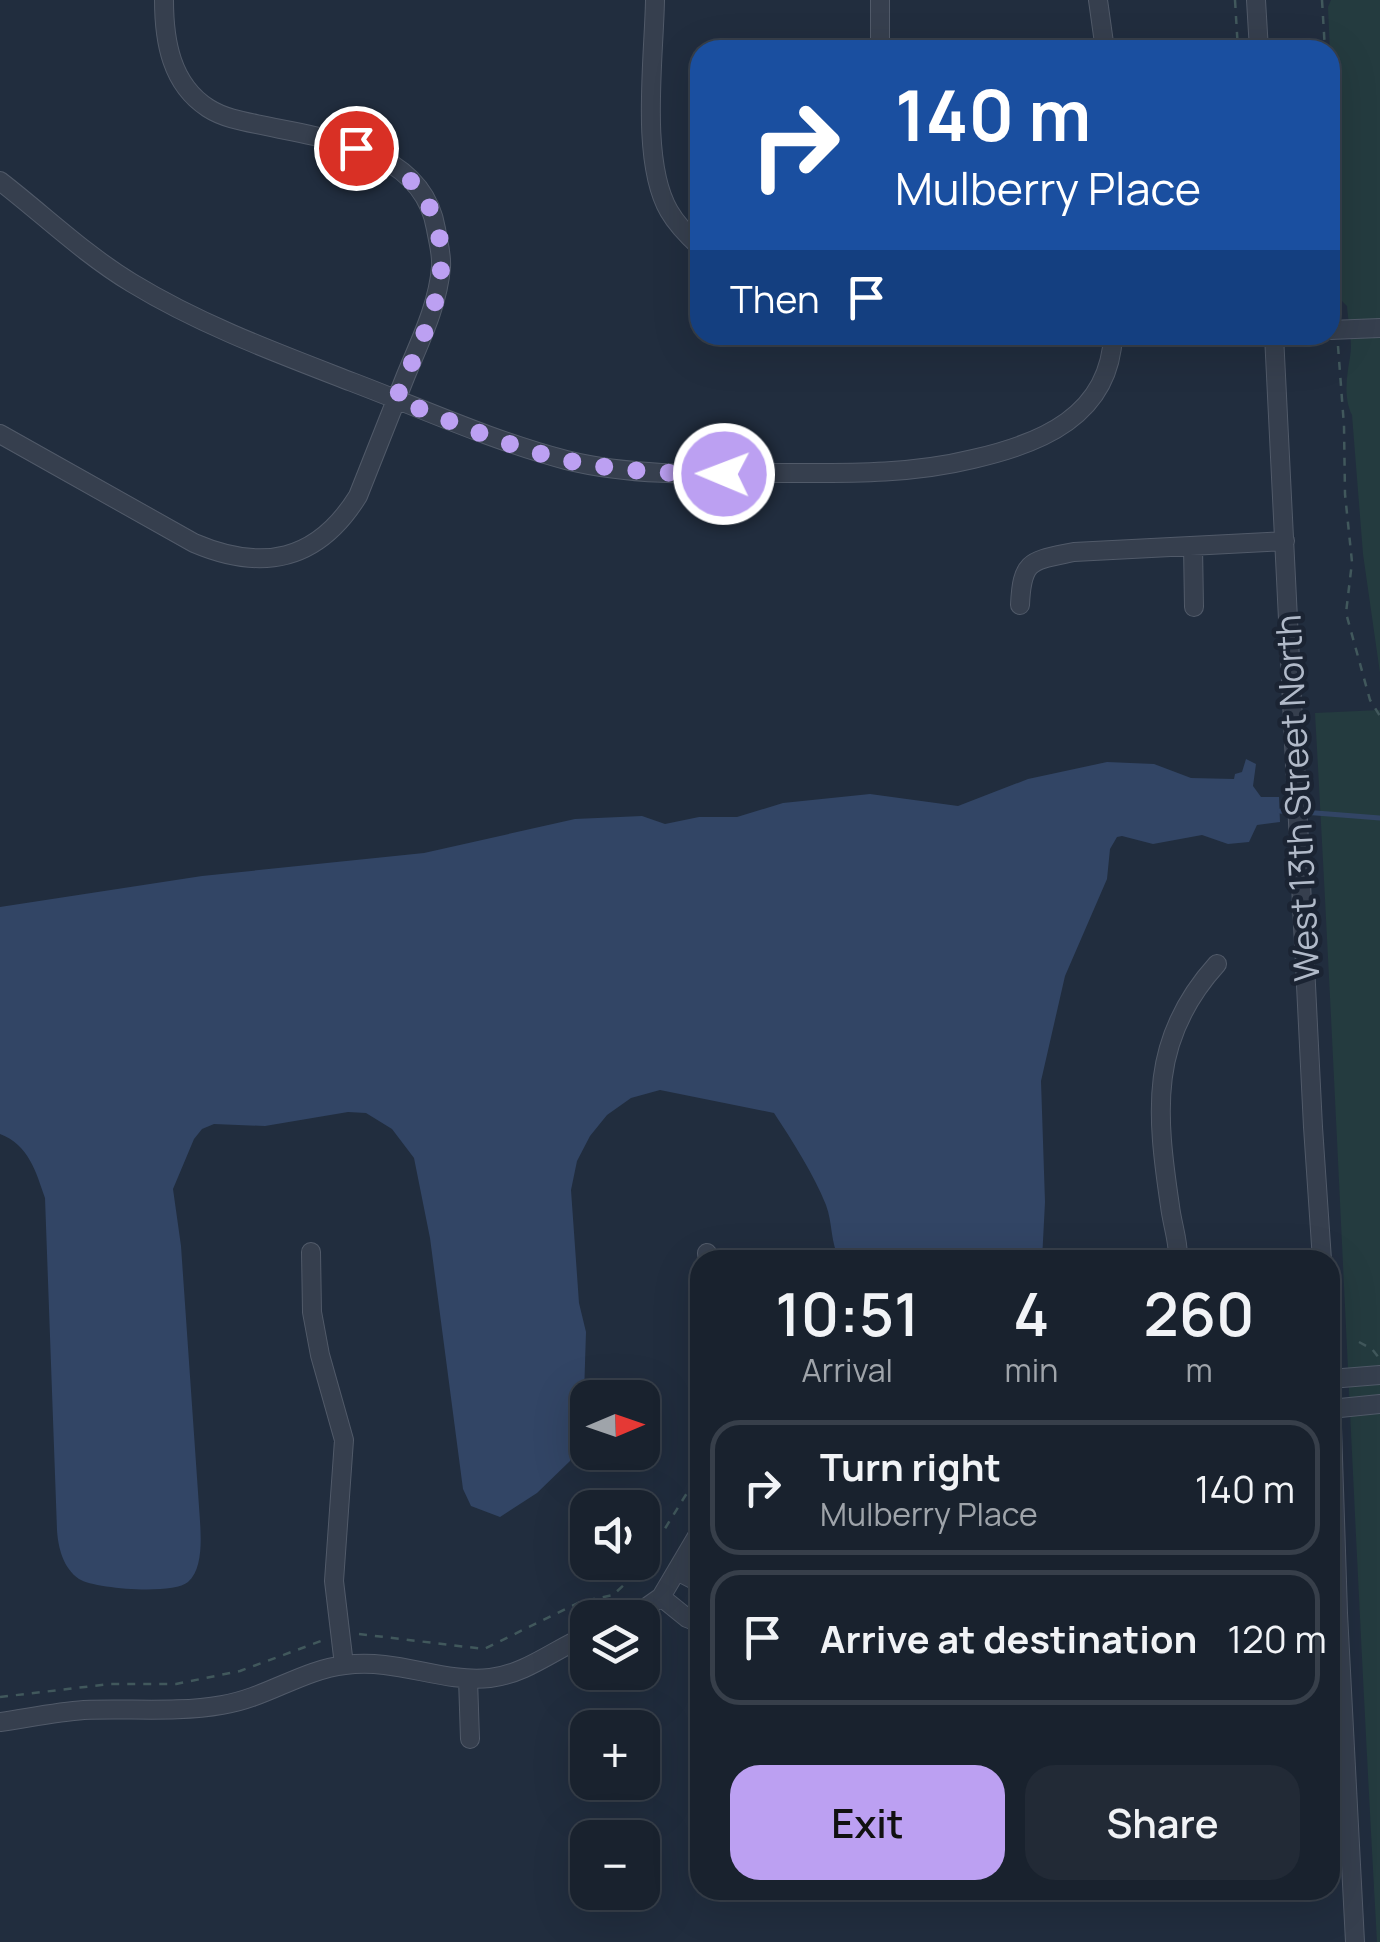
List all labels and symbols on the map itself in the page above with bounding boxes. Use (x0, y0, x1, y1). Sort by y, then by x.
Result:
pin (314, 106, 399, 191)
position arrow (672, 422, 776, 526)
street label: West 13th Street North (1263, 613, 1331, 983)
north arrow (570, 1380, 660, 1470)

